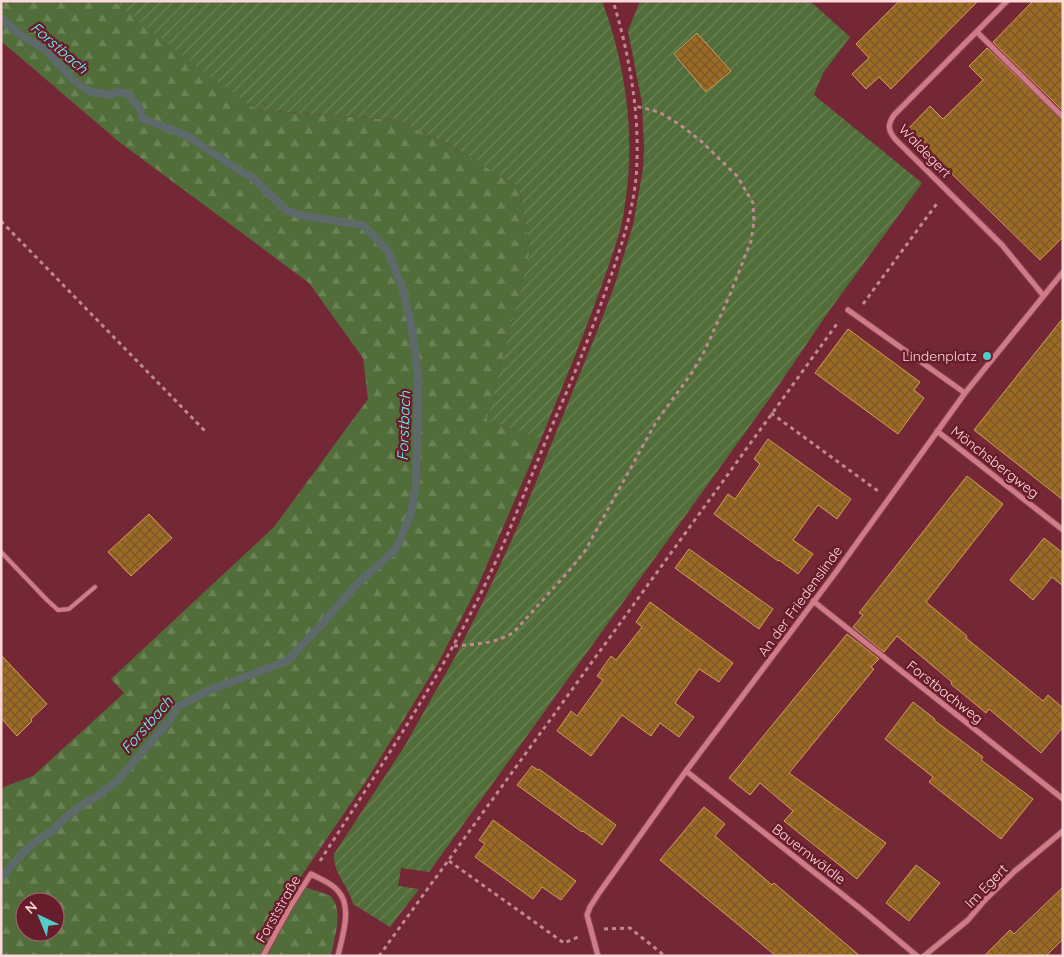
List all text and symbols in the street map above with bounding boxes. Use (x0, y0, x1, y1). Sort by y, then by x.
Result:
water label: Forstbach (27, 18, 92, 78)
street label: Waldegert (895, 120, 955, 182)
place label: Lindenplatz (902, 347, 977, 365)
marker: Lindenplatz (981, 350, 993, 362)
water label: Forstbach (393, 390, 414, 461)
street label: Mönchsbergweg (947, 422, 1043, 502)
street label: An der Friedenslinde (754, 542, 846, 660)
street label: Forstbachweg (903, 657, 987, 727)
water label: Forstbach (117, 692, 177, 757)
street label: Bauernwäldle (769, 820, 849, 888)
street label: Im Egert (961, 860, 1012, 912)
street label: Forststraße (252, 872, 304, 946)
north arrow (15, 892, 65, 942)
text: N (21, 898, 41, 918)

